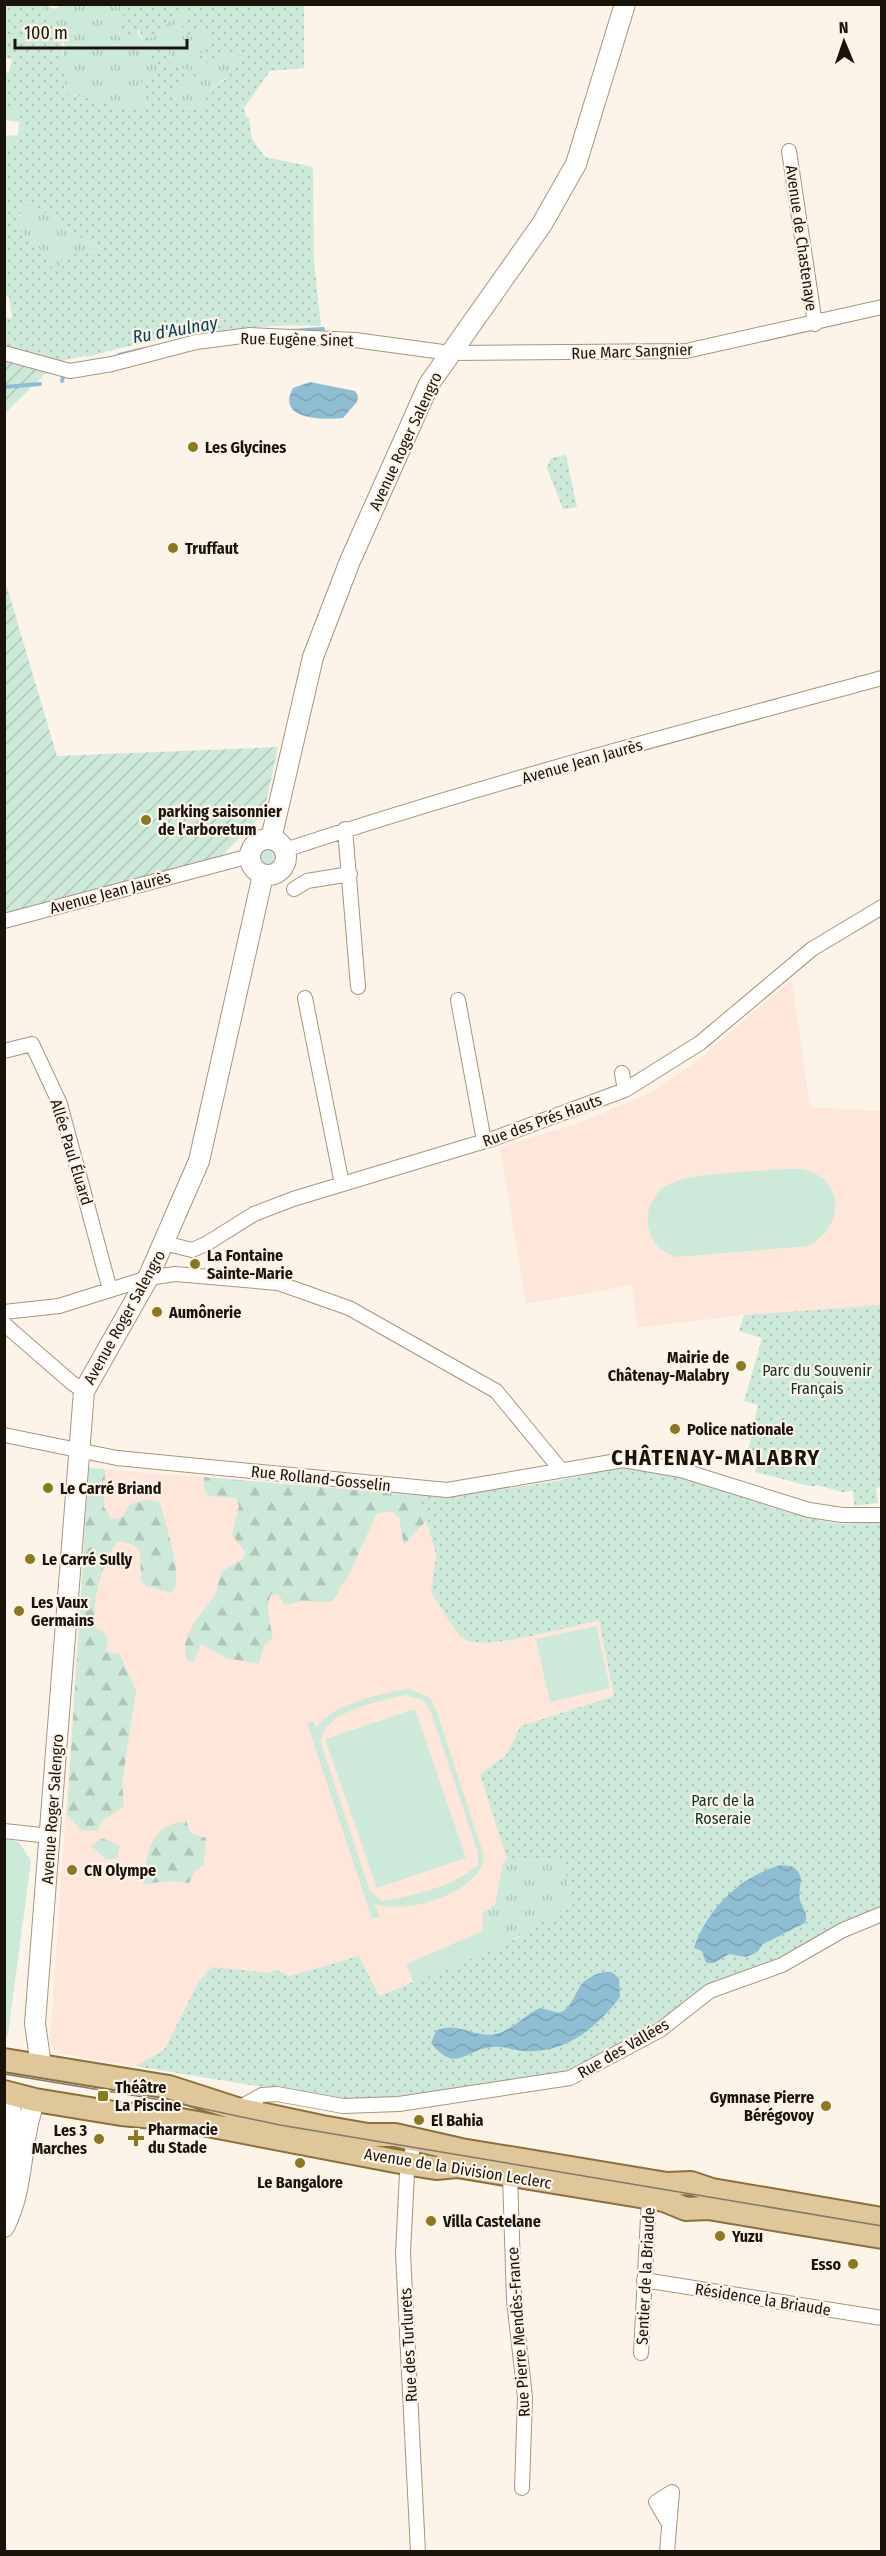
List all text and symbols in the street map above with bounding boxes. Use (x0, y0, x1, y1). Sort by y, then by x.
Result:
scale bar (15, 12, 188, 50)
north arrow (814, 12, 874, 72)
text: N (838, 18, 849, 37)
text: 100 m (24, 22, 68, 44)
street label: Avenue de Chastenaye (782, 164, 821, 312)
water label: Ru d'Aulnay (131, 312, 220, 348)
street label: Rue Eugène Sinet (240, 329, 355, 350)
street label: Rue Marc Sangnier (571, 340, 693, 363)
street label: Avenue Roger Salengro (365, 369, 446, 513)
place label: Les Glycines (205, 438, 286, 457)
marker: Les Glycines (186, 440, 200, 454)
place label: Truffaut (185, 539, 239, 558)
marker: Truffaut (166, 541, 180, 555)
street label: Avenue Jean Jaurès (520, 735, 645, 788)
place label: parking saisonnier de l'arboretum (158, 802, 282, 839)
marker: parking saisonnier de l'arboretum (139, 813, 153, 827)
street label: Avenue Jean Jaurès (48, 867, 173, 918)
street label: Rue des Prés Hauts (480, 1090, 605, 1151)
street label: Allée Paul Éluard (46, 1097, 97, 1207)
place label: La Fontaine Sainte-Marie (207, 1246, 293, 1283)
street label: Avenue Roger Salengro (80, 1247, 169, 1388)
marker: La Fontaine Sainte-Marie (188, 1257, 202, 1271)
place label: Aumônerie (168, 1303, 241, 1322)
marker: Aumônerie (150, 1305, 164, 1319)
place label: Mairie de Châtenay-Malabry (608, 1348, 729, 1385)
marker: Mairie de Châtenay-Malabry (734, 1359, 748, 1373)
park label: Parc du Souvenir Français (762, 1361, 872, 1398)
place label: Police nationale (687, 1420, 794, 1439)
marker: Police nationale (668, 1422, 682, 1436)
district label: CHÂTENAY-MALABRY (611, 1444, 821, 1471)
street label: Rue Rolland-Gosselin (250, 1462, 392, 1495)
place label: Le Carré Briand (60, 1479, 161, 1498)
marker: Le Carré Briand (41, 1481, 55, 1495)
place label: Le Carré Sully (42, 1550, 133, 1569)
marker: Le Carré Sully (23, 1552, 37, 1566)
place label: Les Vaux Germains (31, 1593, 94, 1630)
marker: Les Vaux Germains (12, 1604, 26, 1618)
street label: Avenue Roger Salengro (38, 1733, 67, 1885)
park label: Parc de la Roseraie (691, 1791, 755, 1828)
place label: CN Olympe (84, 1861, 156, 1880)
marker: CN Olympe (65, 1863, 79, 1877)
street label: Rue des Vallées (574, 2015, 672, 2082)
place label: Théâtre La Piscine (115, 2078, 181, 2115)
place label: Gymnase Pierre Bérégovoy (710, 2088, 814, 2125)
marker: Théâtre La Piscine (96, 2089, 110, 2103)
marker: Gymnase Pierre Bérégovoy (819, 2099, 833, 2113)
place label: El Bahia (431, 2111, 484, 2130)
marker: El Bahia (412, 2113, 426, 2127)
place label: Pharmacie du Stade (148, 2120, 218, 2157)
place label: Les 3 Marches (32, 2121, 87, 2158)
marker: Pharmacie du Stade (129, 2131, 143, 2145)
marker: Les 3 Marches (92, 2132, 106, 2146)
street label: Avenue de la Division Leclerc (363, 2144, 553, 2193)
marker: Le Bangalore (293, 2156, 307, 2170)
place label: Le Bangalore (257, 2173, 343, 2192)
street label: Sentier de la Briaude (632, 2207, 659, 2345)
place label: Villa Castelane (442, 2212, 541, 2231)
marker: Villa Castelane (424, 2214, 438, 2228)
place label: Yuzu (731, 2227, 763, 2246)
marker: Yuzu (713, 2229, 727, 2243)
street label: Rue Pierre Mendès-France (503, 2246, 534, 2418)
place label: Esso (811, 2255, 841, 2274)
marker: Esso (846, 2257, 860, 2271)
street label: Résidence la Briaude (694, 2279, 832, 2320)
street label: Rue des Turlurets (396, 2287, 421, 2403)

